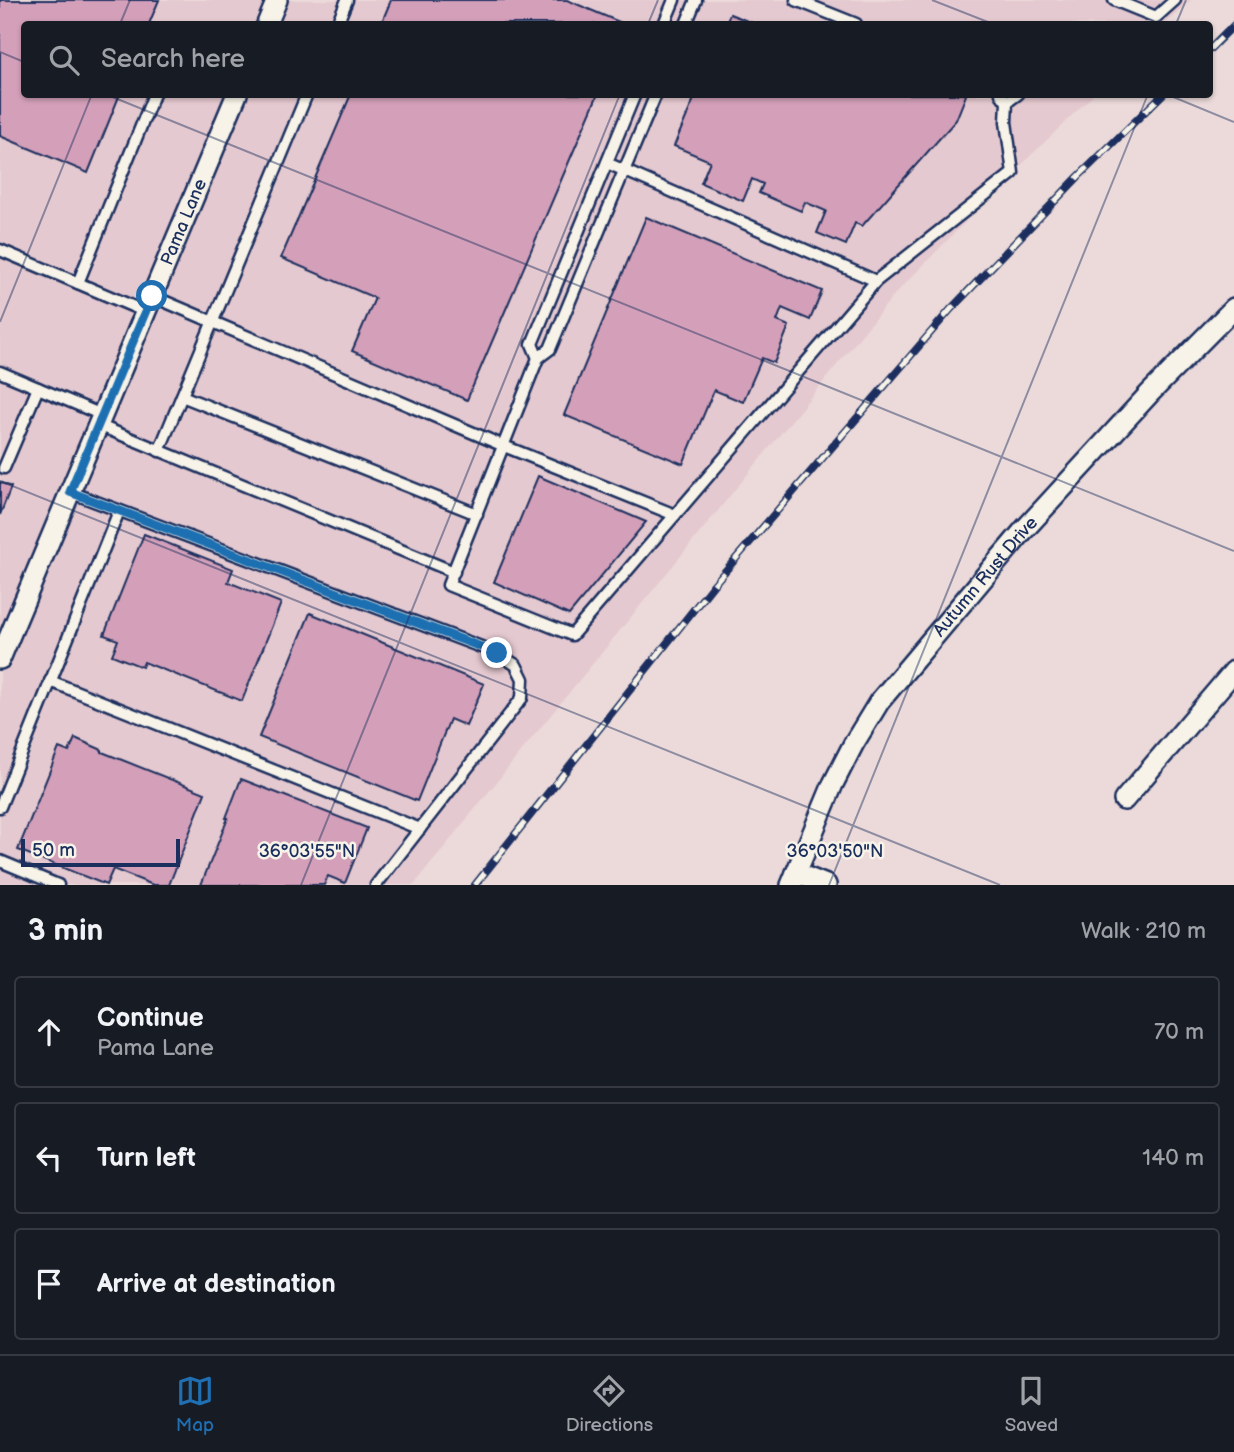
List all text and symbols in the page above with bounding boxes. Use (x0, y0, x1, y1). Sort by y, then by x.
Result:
search box (21, 21, 1213, 98)
icon: search (45, 41, 83, 79)
text: Search here (101, 44, 245, 75)
street label: Pama Lane (156, 175, 211, 268)
route start (136, 280, 167, 311)
street label: Autumn Rust Drive (929, 512, 1042, 641)
route end (481, 637, 512, 668)
scale bar (21, 836, 180, 868)
text: 50 m (32, 839, 75, 862)
text: 36°03'55"N (259, 841, 355, 862)
text: 36°03'50"N (787, 841, 883, 862)
text: 3 min (28, 913, 103, 949)
text: Walk · 210 m (1081, 917, 1206, 945)
text: Continue (97, 1003, 204, 1034)
icon: ahead (30, 1013, 68, 1051)
text: 70 m (1154, 1018, 1204, 1046)
text: Pama Lane (97, 1034, 214, 1062)
icon: left (30, 1139, 68, 1177)
text: Turn left (97, 1143, 196, 1174)
text: 140 m (1142, 1144, 1204, 1172)
icon: arrive (30, 1265, 68, 1303)
text: Arrive at destination (97, 1269, 336, 1300)
tab: Map (176, 1372, 214, 1437)
tab: Directions (566, 1372, 653, 1437)
tab: Saved (1005, 1372, 1058, 1437)

